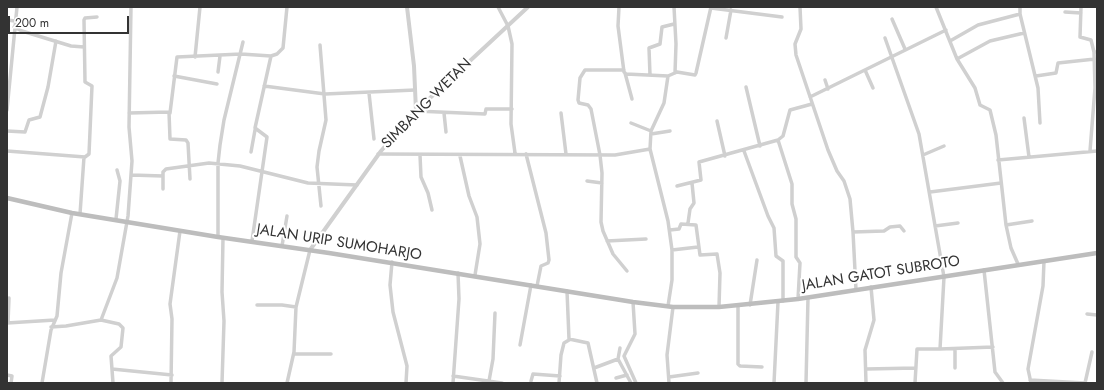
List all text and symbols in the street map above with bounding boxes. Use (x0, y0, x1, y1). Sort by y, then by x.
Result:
scale bar (10, 8, 131, 34)
text: 200 m (15, 14, 49, 32)
street label: SIMBANG WETAN (378, 55, 476, 153)
street label: JALAN URIP SUMOHARJO (255, 221, 423, 265)
street label: JALAN GATOT SUBROTO (801, 253, 961, 295)

